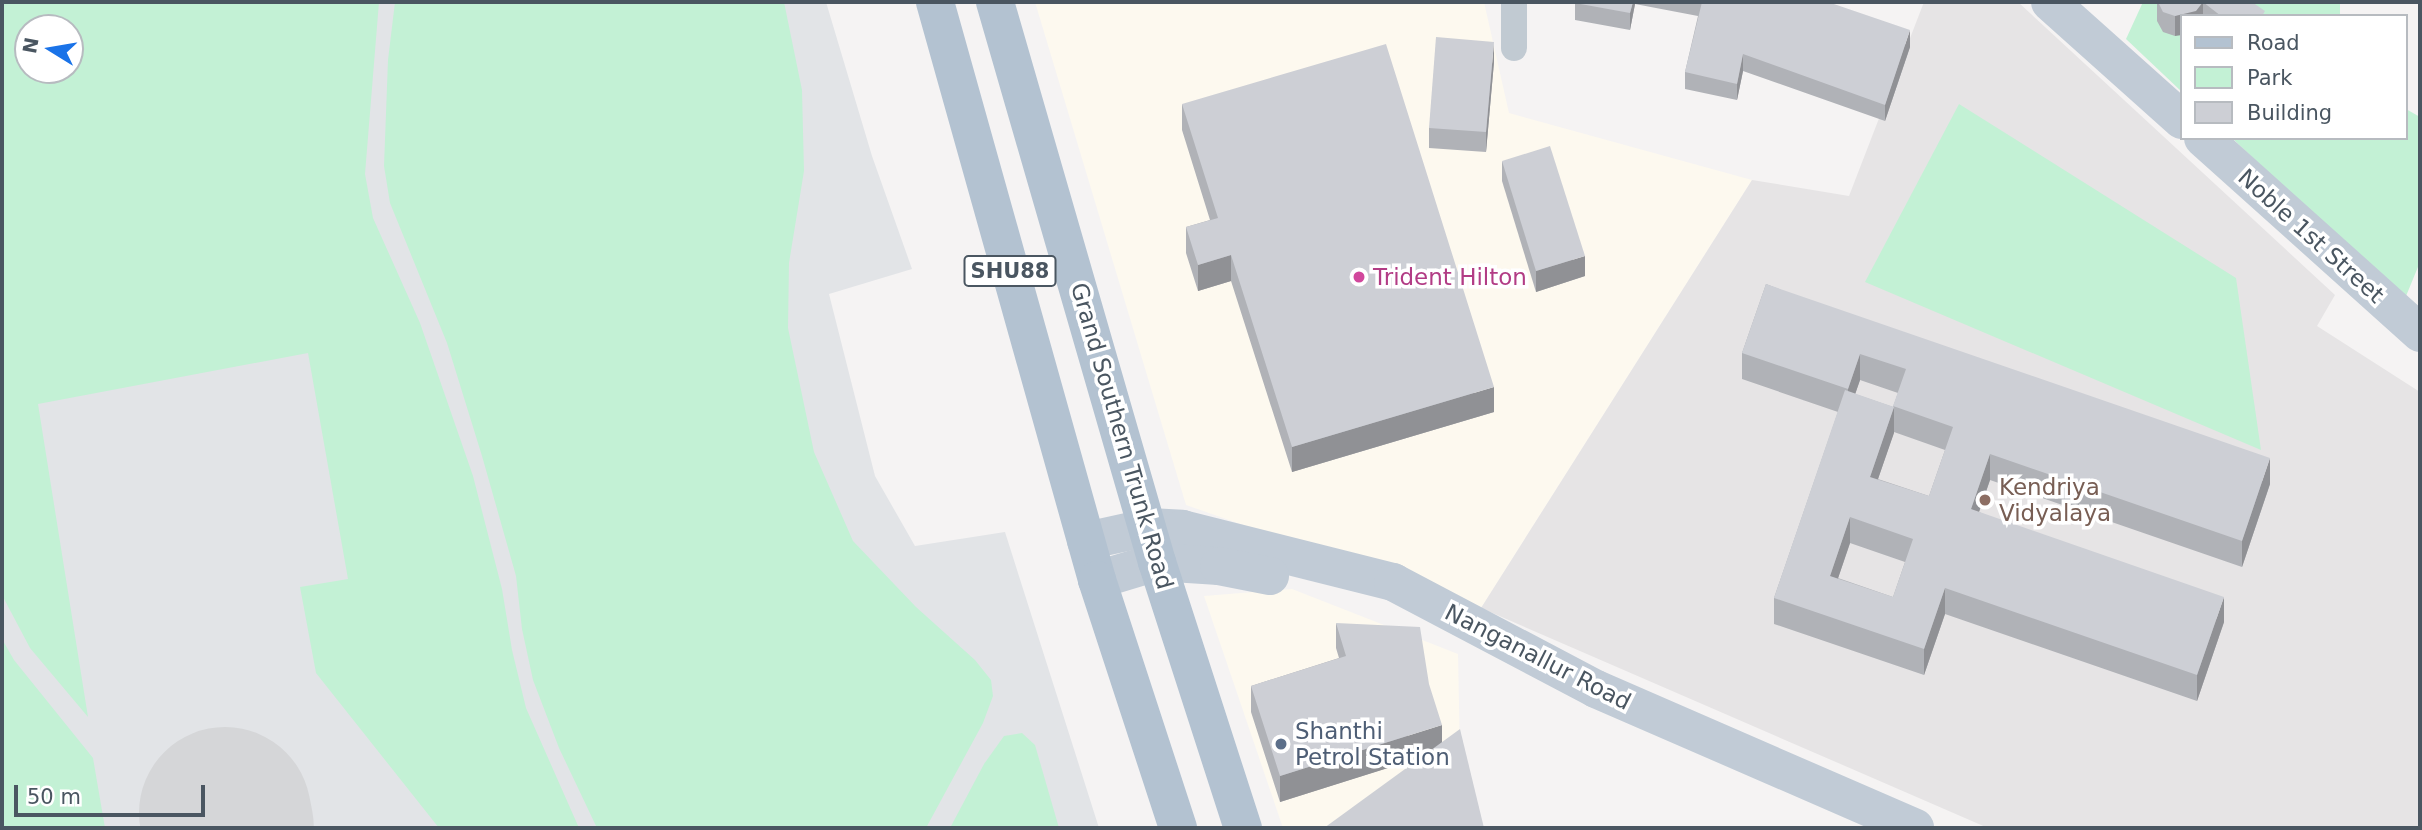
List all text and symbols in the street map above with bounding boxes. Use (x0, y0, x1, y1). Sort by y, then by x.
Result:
north arrow (14, 14, 84, 84)
legend (2180, 14, 2408, 140)
text: Road (2247, 31, 2300, 55)
text: N (18, 35, 43, 55)
text: Park (2247, 66, 2292, 90)
text: Building (2247, 101, 2332, 125)
street label: Noble 1st Street (2232, 163, 2390, 309)
road number: SHU88 (963, 254, 1057, 288)
place label: Trident Hilton (1373, 263, 1527, 291)
marker: Trident Hilton (1351, 269, 1367, 285)
street label: Grand Southern Trunk Road (1065, 280, 1179, 592)
place label: Kendriya Vidyalaya (1999, 473, 2111, 527)
marker: Kendriya Vidyalaya (1977, 492, 1993, 508)
street label: Nanganallur Road (1440, 598, 1636, 716)
place label: Shanthi Petrol Station (1295, 717, 1450, 771)
marker: Shanthi Petrol Station (1273, 736, 1289, 752)
scale bar (18, 770, 208, 814)
text: 50 m (27, 785, 81, 809)

